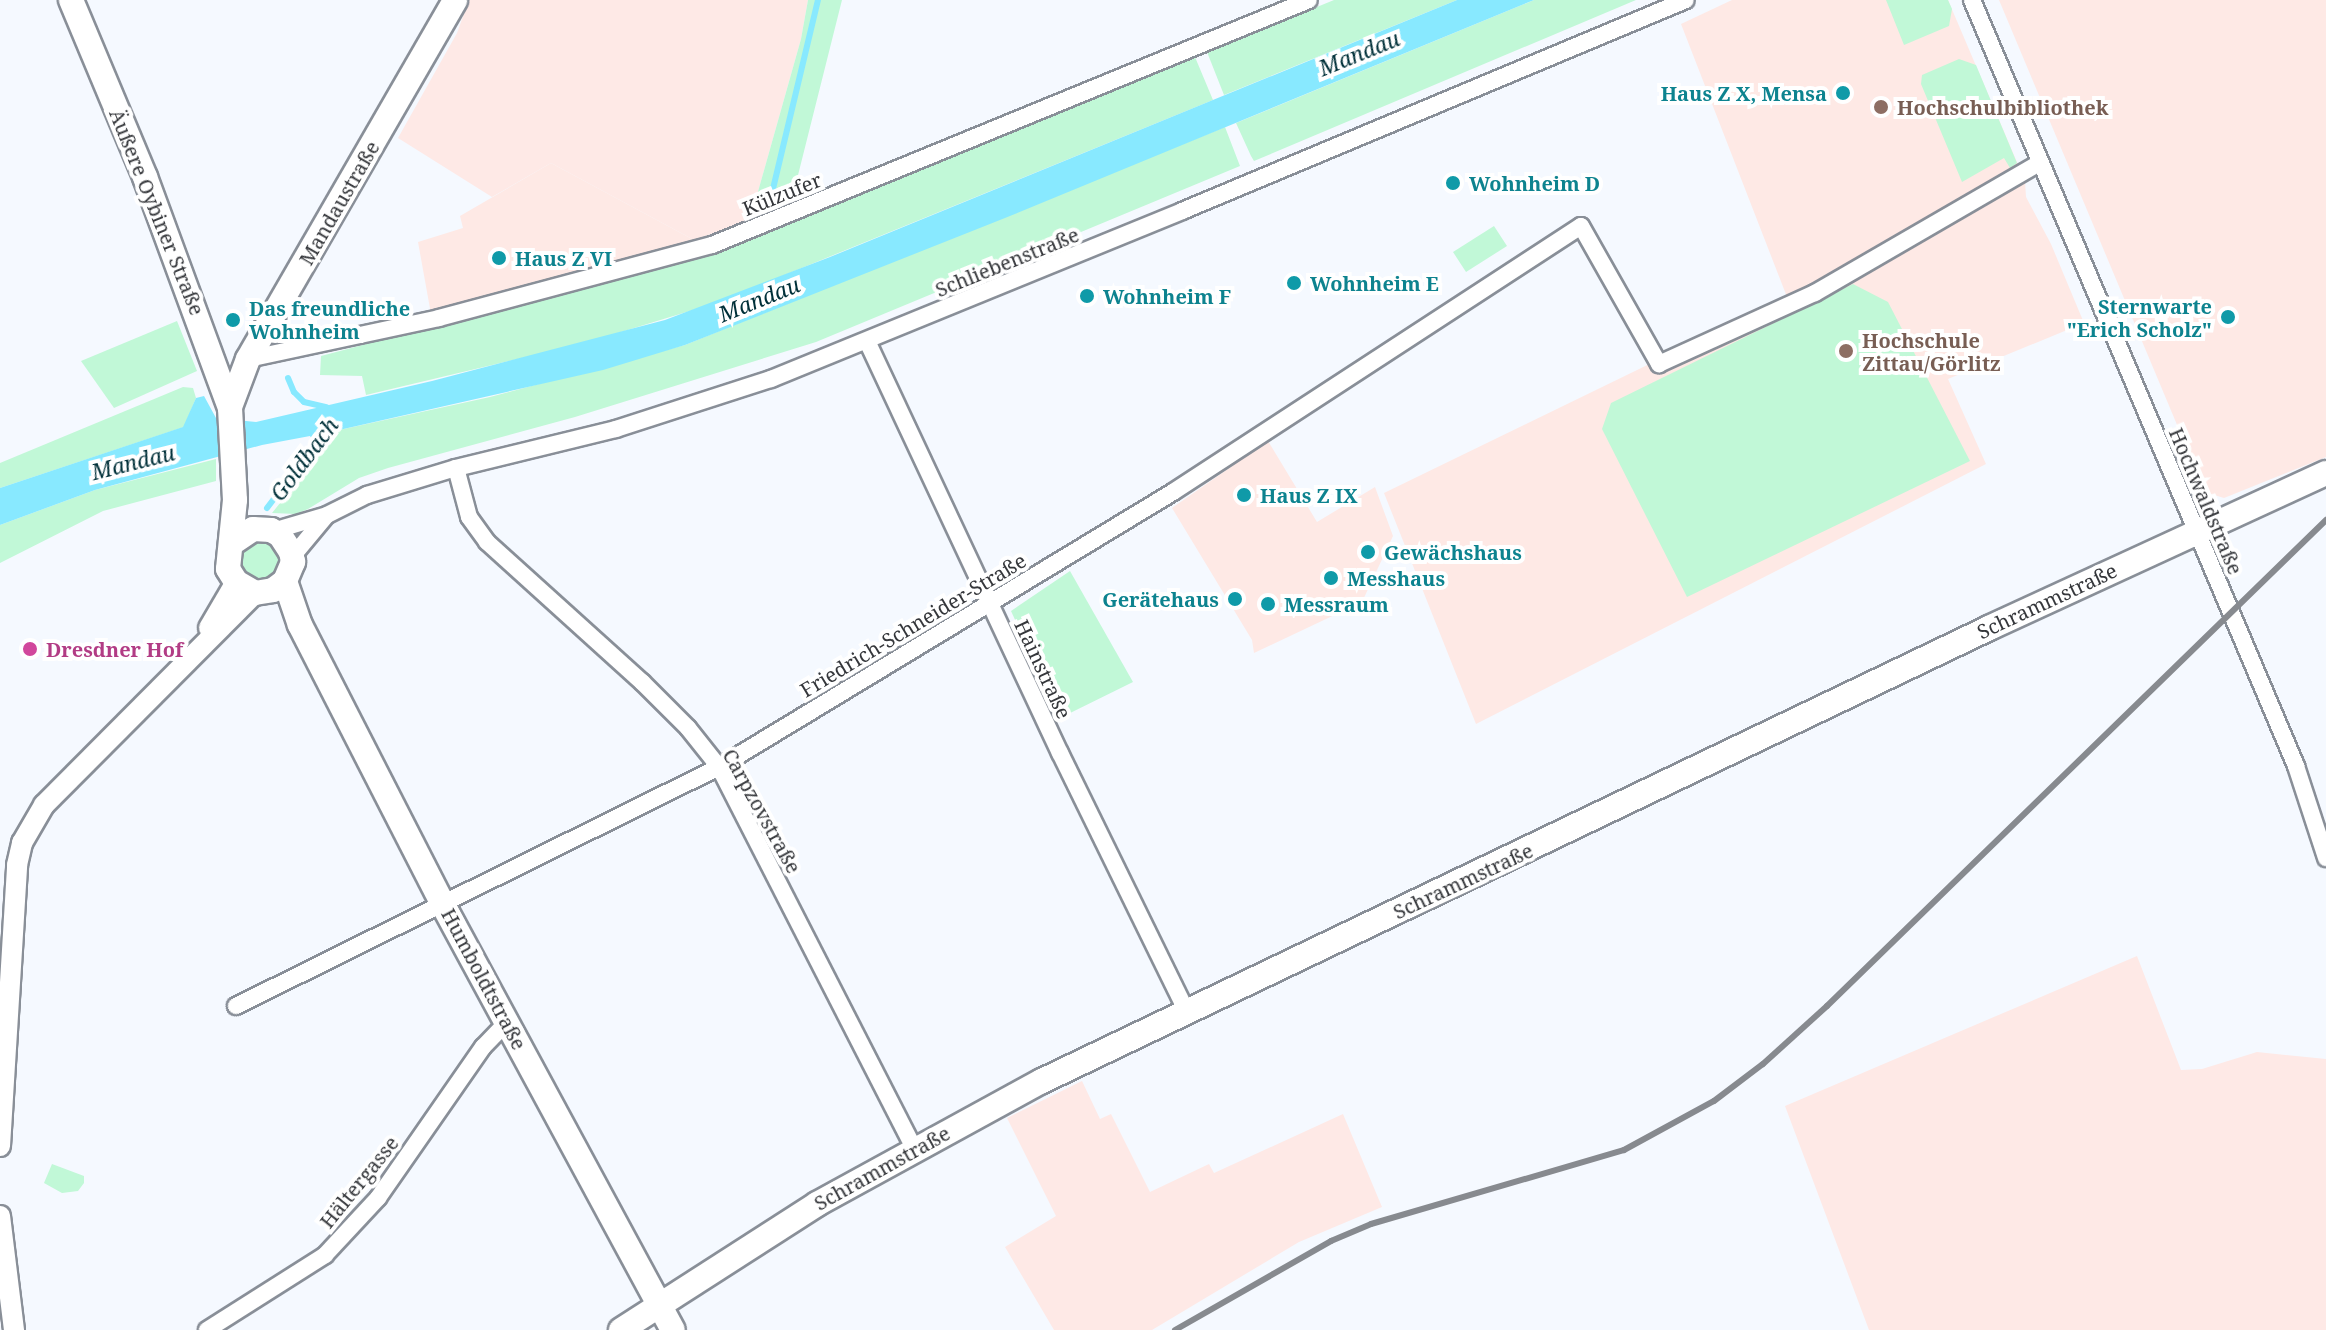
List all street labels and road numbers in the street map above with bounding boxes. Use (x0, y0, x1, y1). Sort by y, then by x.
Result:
street label: Äußere Oybiner Straße (105, 105, 209, 319)
street label: Mandaustraße (294, 137, 384, 269)
street label: Külzufer (739, 167, 825, 221)
street label: Schliebenstraße (932, 222, 1082, 302)
street label: Hochwaldstraße (2164, 424, 2248, 578)
street label: Friedrich-Schneider-Straße (796, 548, 1030, 702)
street label: Schrammstraße (1973, 558, 2121, 644)
street label: Hainstraße (1010, 616, 1076, 722)
street label: Carpzovstraße (718, 745, 806, 877)
street label: Schrammstraße (1389, 838, 1537, 924)
street label: Humboldtstraße (437, 904, 531, 1054)
street label: Schrammstraße (810, 1121, 954, 1215)
street label: Hältergasse (315, 1131, 403, 1233)

